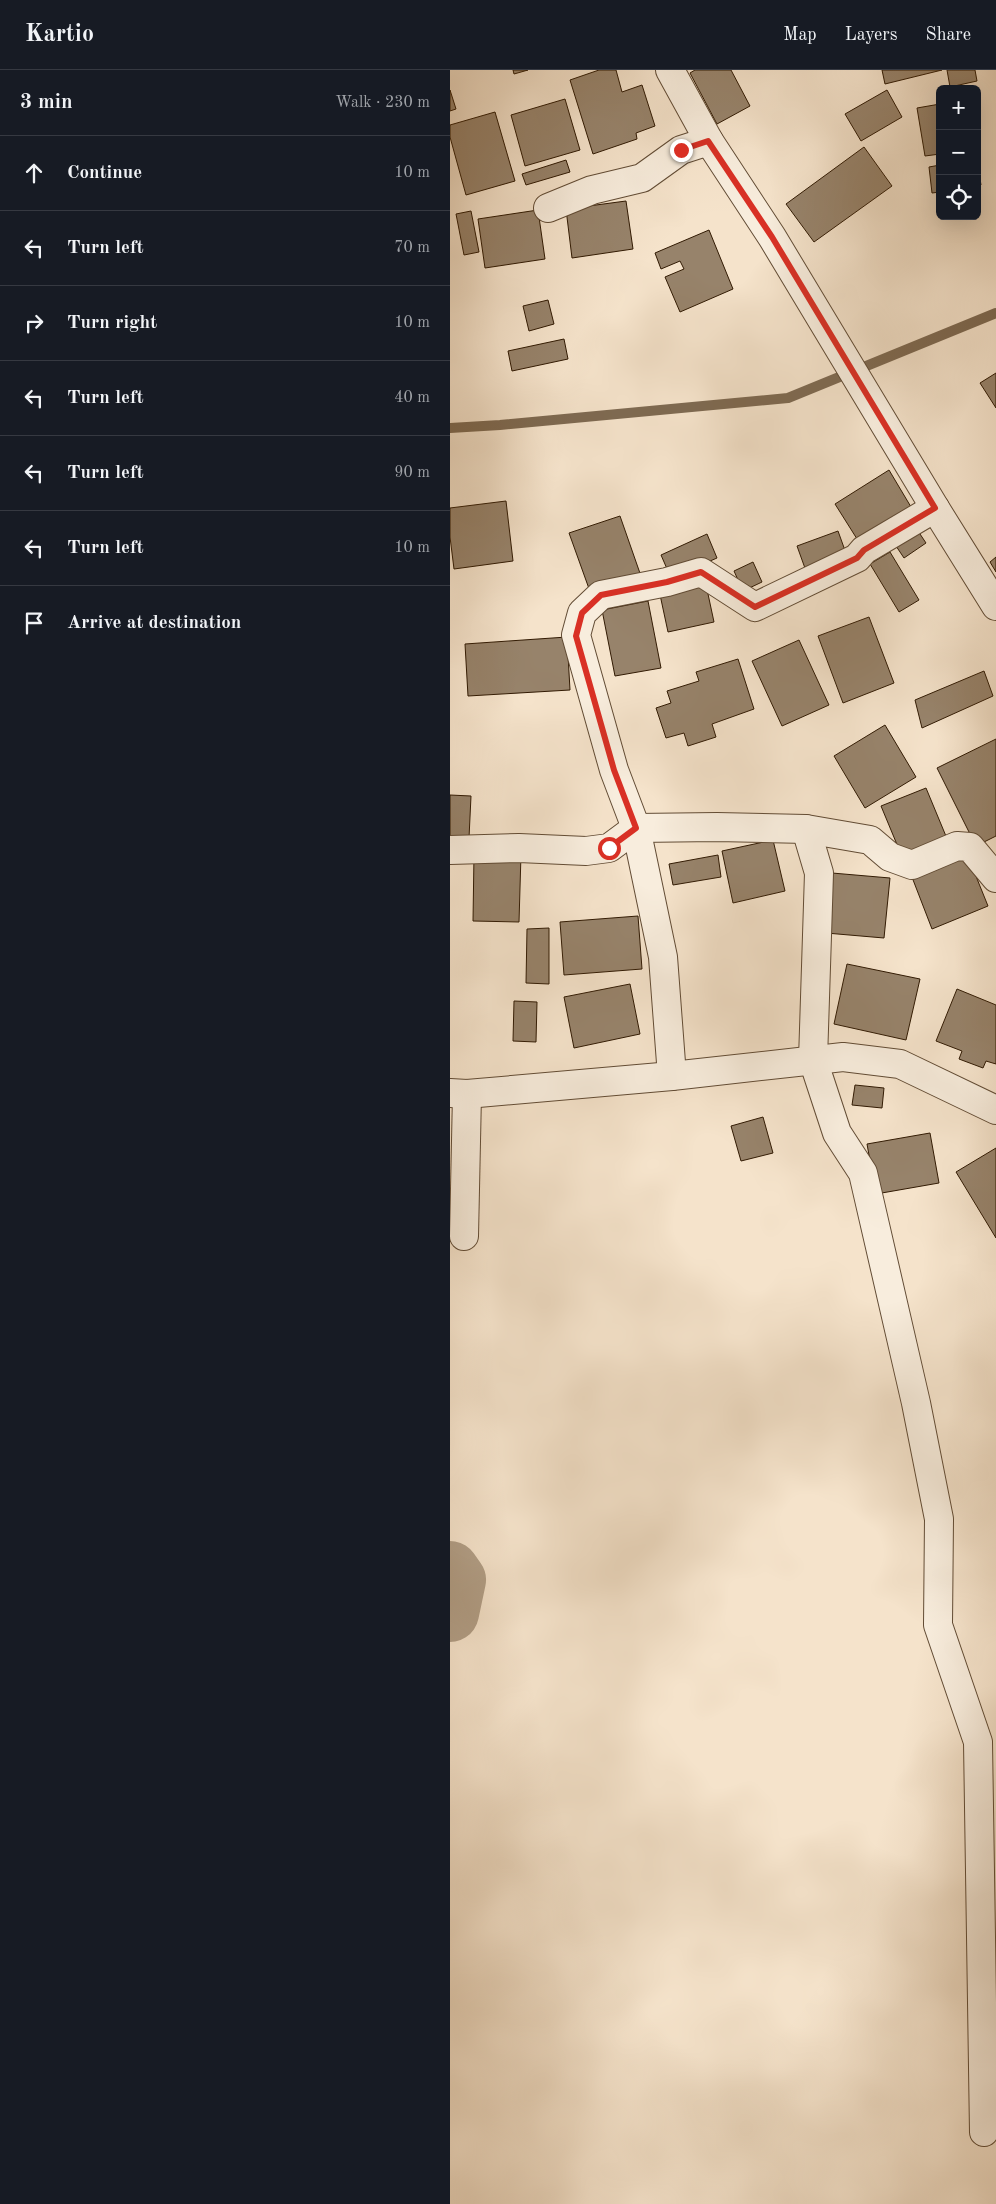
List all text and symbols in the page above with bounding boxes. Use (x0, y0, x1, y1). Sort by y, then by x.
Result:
text: Kartio (25, 23, 94, 47)
text: Map (783, 26, 817, 44)
text: Layers (845, 26, 897, 44)
text: Share (925, 26, 971, 44)
map controls (936, 85, 981, 220)
button: + (936, 85, 981, 130)
text: 3 min (20, 92, 73, 113)
text: Walk · 230 m (335, 95, 430, 111)
button: − (936, 130, 981, 175)
route end (670, 139, 693, 162)
icon: ahead (20, 159, 48, 187)
text: Continue (67, 164, 142, 183)
text: 10 m (394, 165, 430, 181)
button: locate (936, 175, 981, 220)
icon: left (20, 234, 48, 262)
text: Turn left (67, 239, 144, 258)
text: 70 m (394, 240, 430, 256)
icon: right (20, 309, 48, 337)
text: Turn right (67, 314, 157, 333)
text: 10 m (394, 315, 430, 331)
icon: left (20, 384, 48, 412)
text: Turn left (67, 389, 144, 408)
text: 40 m (394, 390, 430, 406)
icon: left (20, 459, 48, 487)
text: Turn left (67, 464, 144, 483)
text: 90 m (394, 465, 430, 481)
icon: left (20, 534, 48, 562)
text: Turn left (67, 539, 144, 558)
text: 10 m (394, 540, 430, 556)
icon: arrive (20, 609, 48, 637)
text: Arrive at destination (67, 614, 241, 633)
route start (598, 837, 621, 860)

